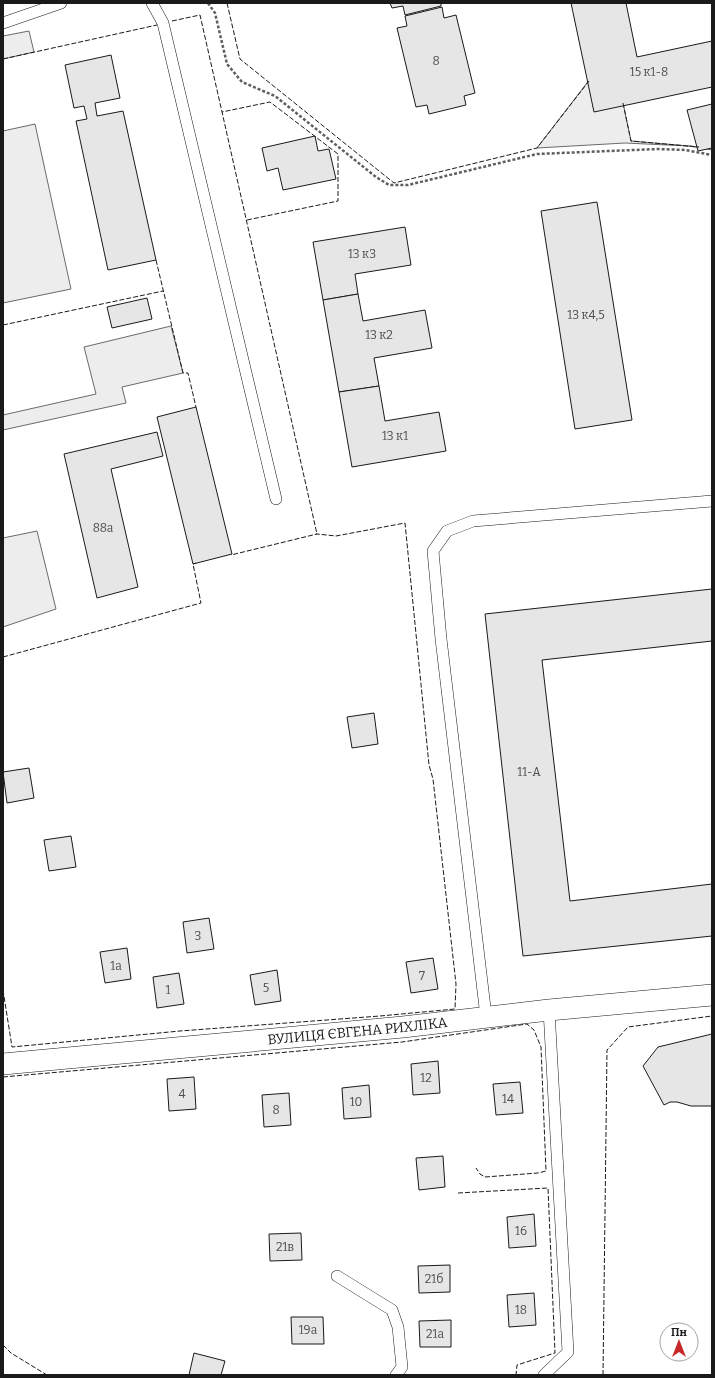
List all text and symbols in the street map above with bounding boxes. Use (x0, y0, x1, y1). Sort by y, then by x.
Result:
house number: 8 (432, 54, 440, 68)
house number: 15 к1-8 (630, 65, 668, 79)
house number: 13 к3 (348, 247, 376, 261)
house number: 13 к4,5 (567, 308, 605, 322)
house number: 13 к2 (365, 328, 393, 342)
house number: 13 к1 (382, 429, 408, 443)
house number: 88а (93, 521, 114, 535)
house number: 11-А (517, 765, 541, 779)
house number: 3 (195, 929, 202, 943)
house number: 1а (110, 959, 122, 973)
house number: 7 (419, 969, 425, 983)
house number: 5 (263, 981, 269, 995)
house number: 1 (166, 983, 171, 997)
street label: ВУЛИЦЯ ЄВГЕНА РИХЛІКА (267, 1014, 449, 1048)
house number: 12 (420, 1071, 432, 1085)
house number: 4 (178, 1087, 186, 1101)
house number: 14 (502, 1092, 514, 1106)
house number: 10 (350, 1095, 362, 1109)
house number: 8 (272, 1103, 280, 1117)
house number: 16 (515, 1224, 527, 1238)
house number: 21в (276, 1240, 294, 1254)
house number: 21б (425, 1272, 443, 1286)
house number: 18 (515, 1303, 527, 1317)
north arrow (659, 1322, 699, 1362)
house number: 19а (299, 1323, 318, 1337)
text: Пн (671, 1326, 688, 1339)
house number: 21а (426, 1327, 444, 1341)

